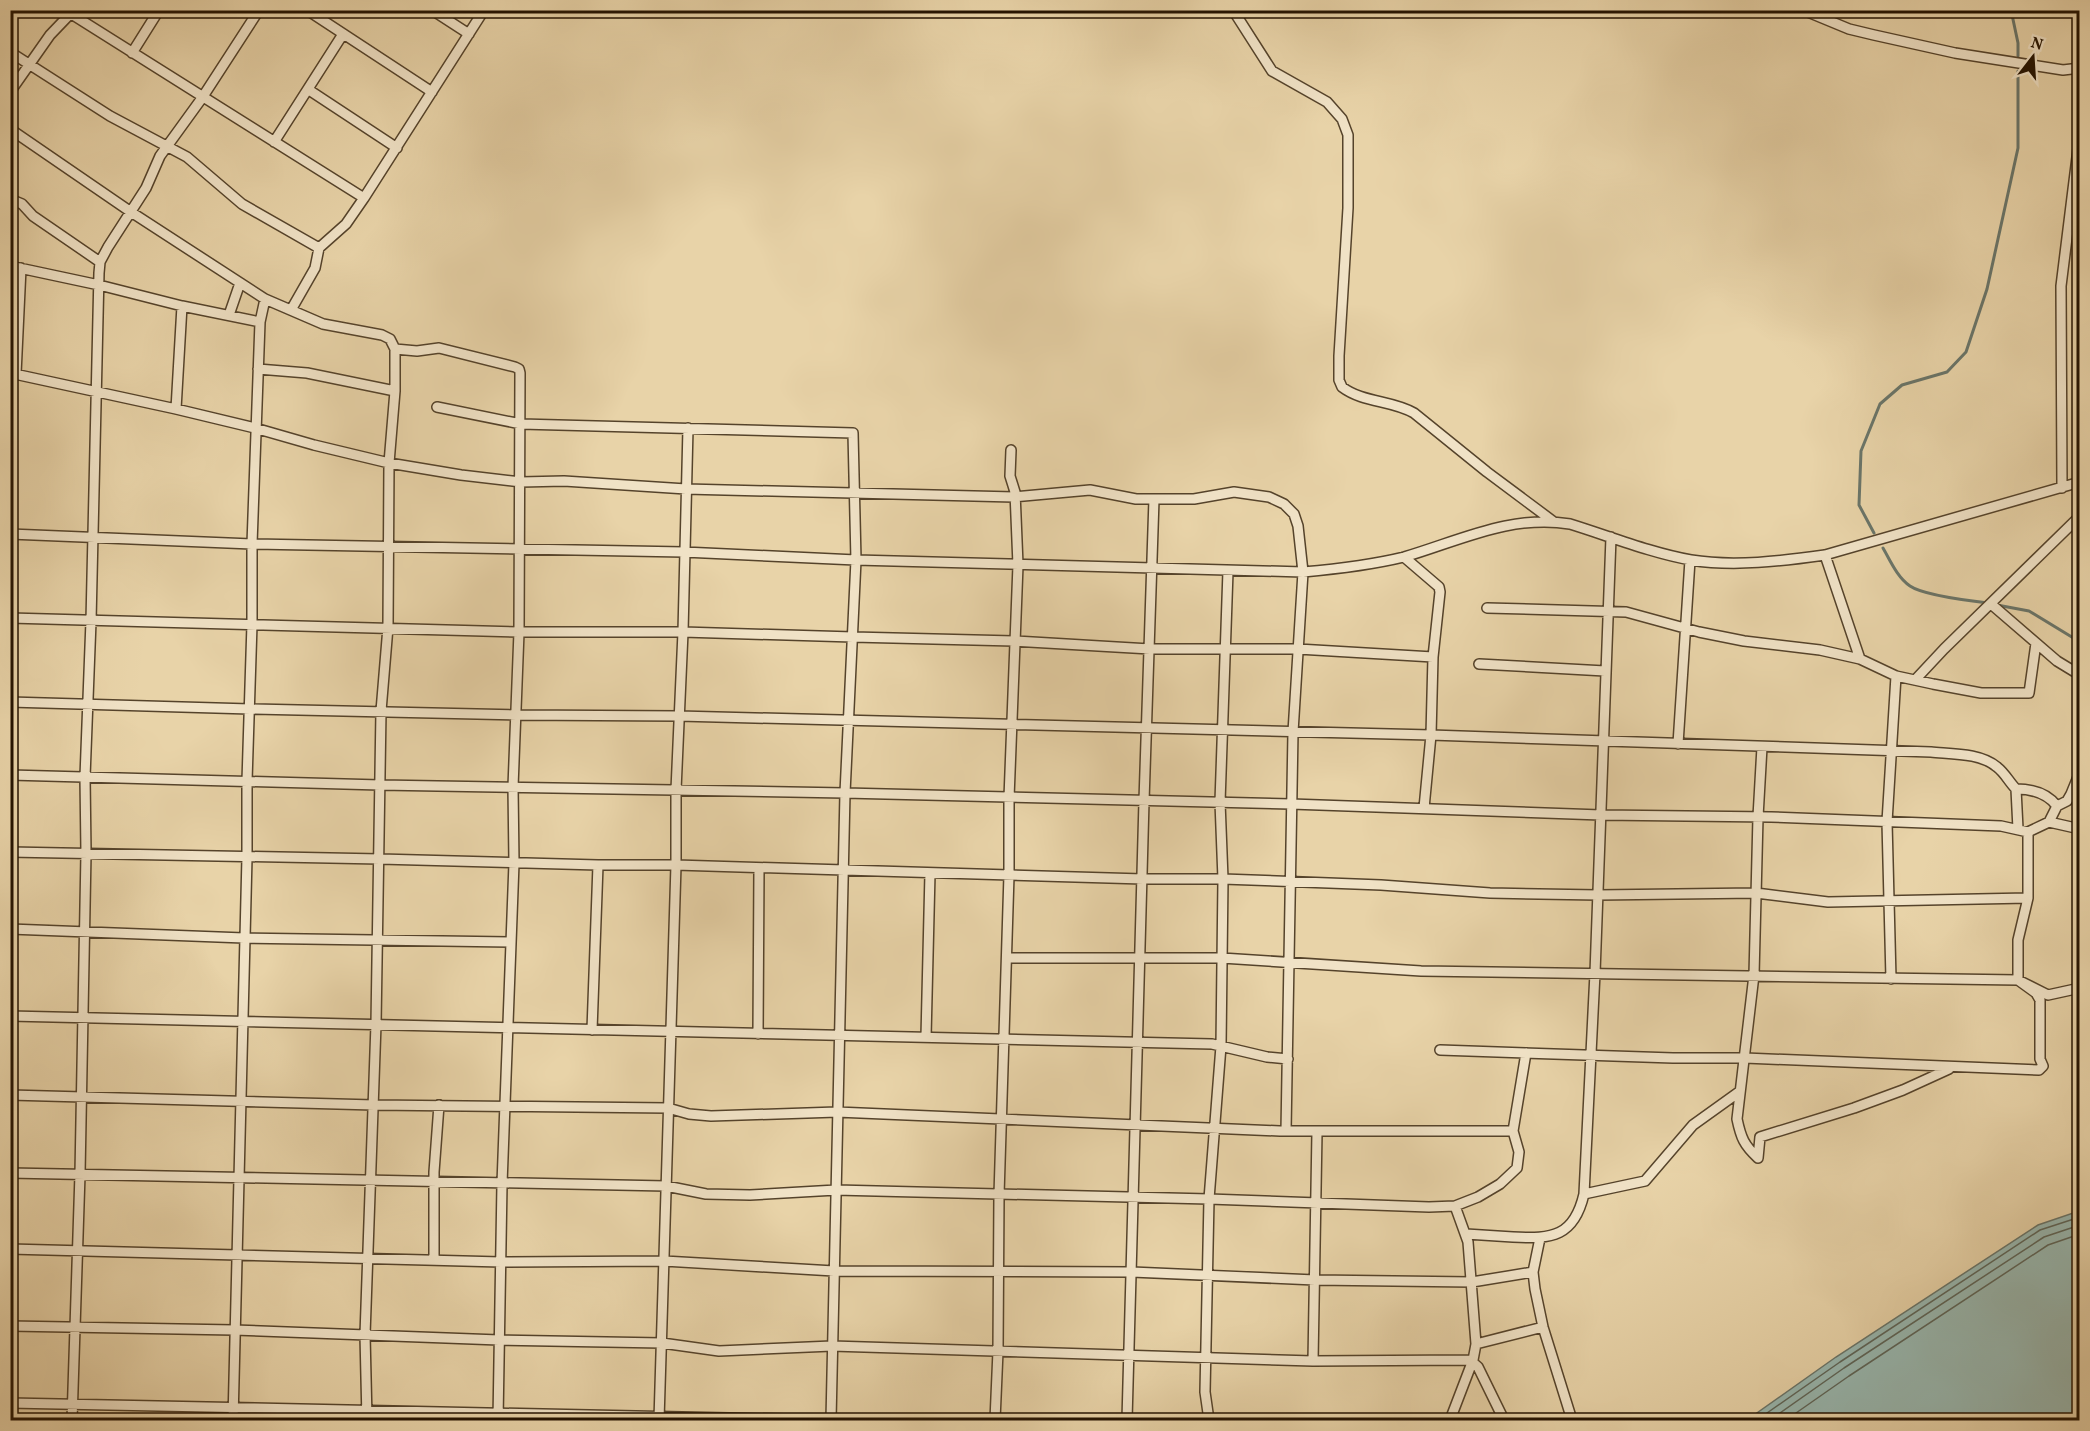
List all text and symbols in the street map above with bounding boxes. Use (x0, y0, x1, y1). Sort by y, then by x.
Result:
north arrow (2003, 27, 2063, 87)
text: N (2028, 32, 2046, 57)

